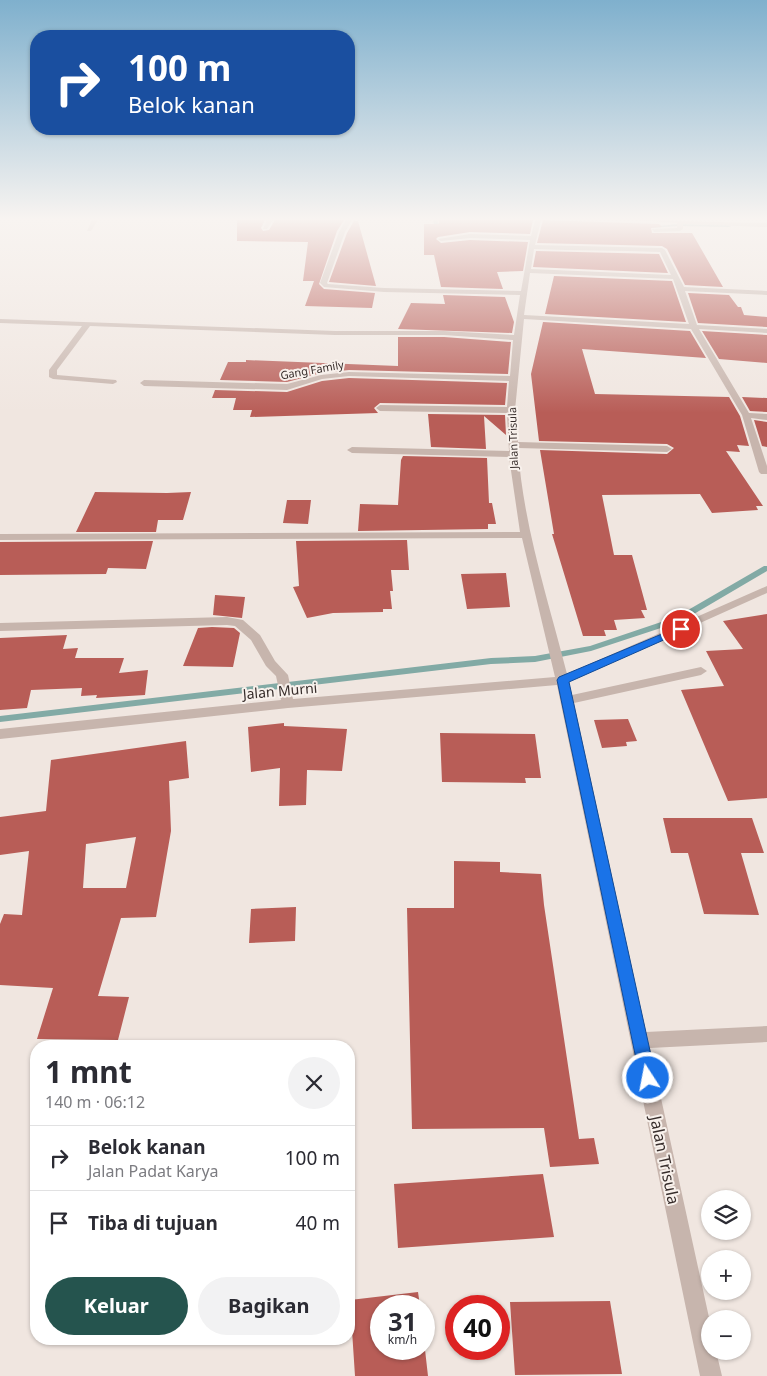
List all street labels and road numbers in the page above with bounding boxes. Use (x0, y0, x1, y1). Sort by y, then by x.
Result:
street label: Gang Family (279, 356, 345, 382)
street label: Jalan Trisula (504, 407, 521, 470)
street label: Jalan Murni (240, 678, 318, 703)
street label: Jalan Trisula (644, 1112, 685, 1206)

